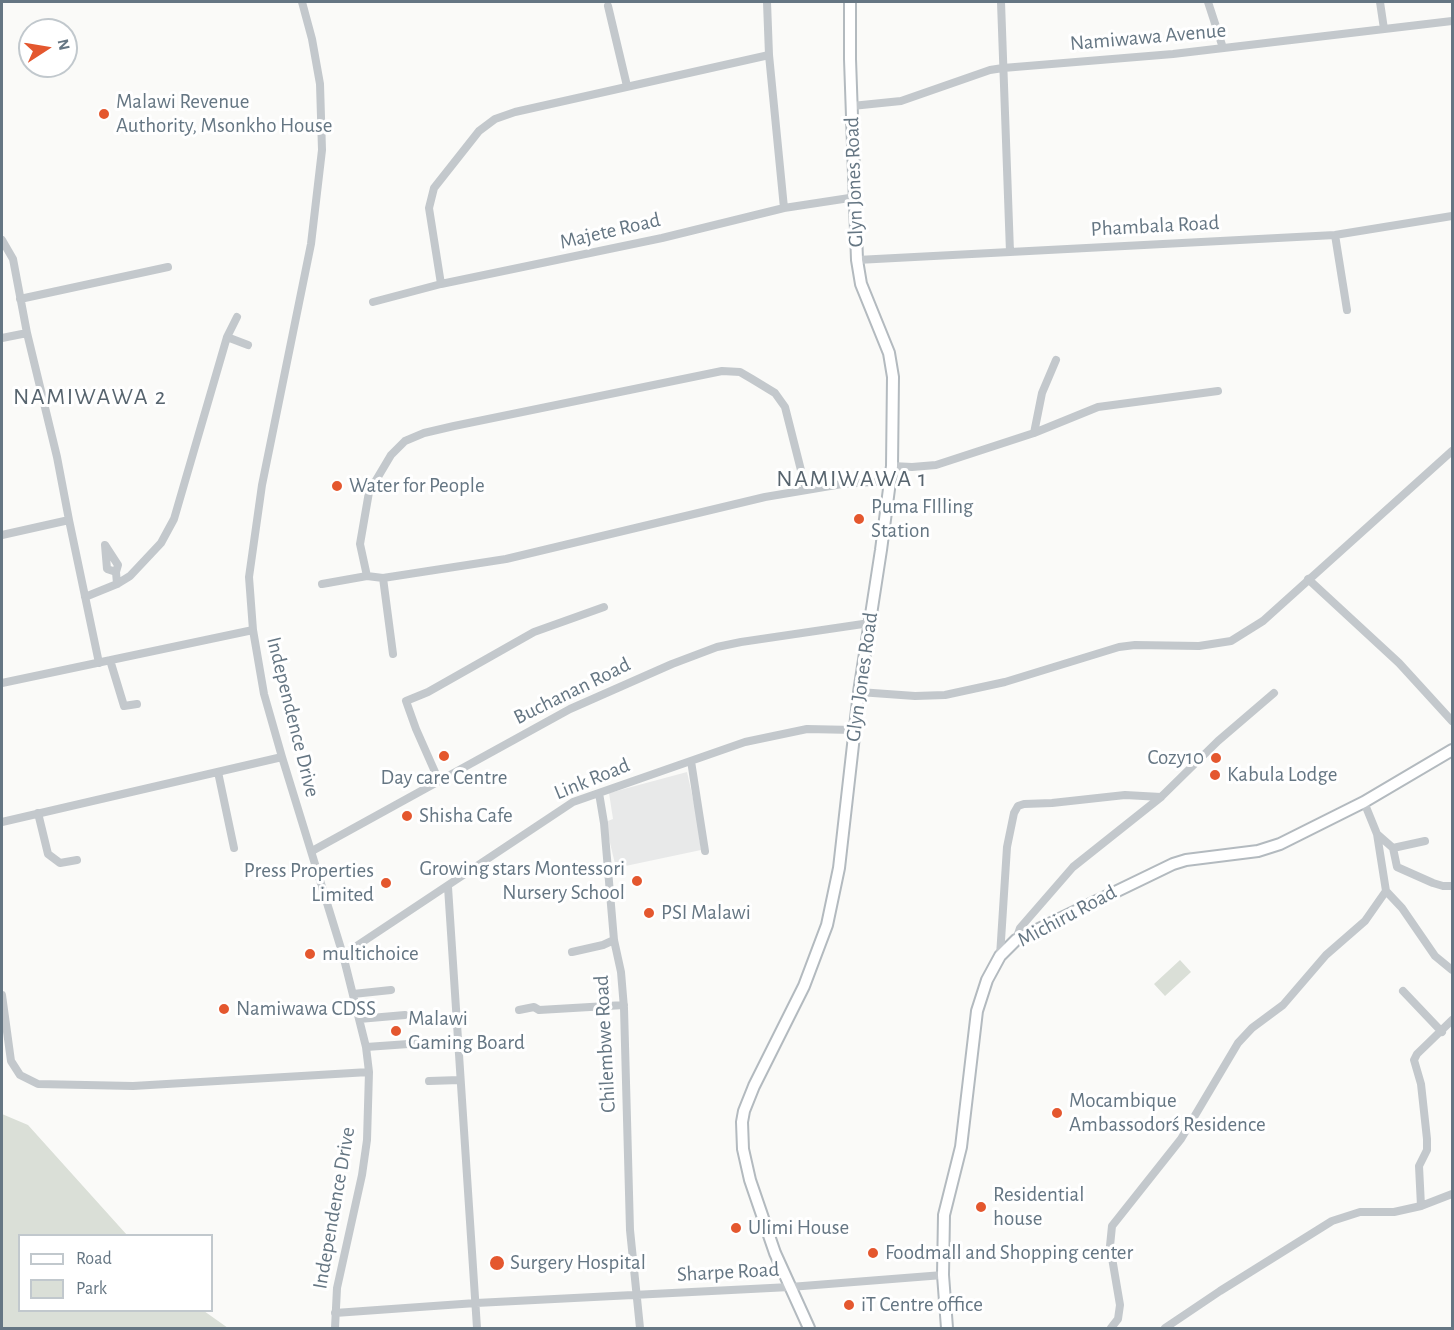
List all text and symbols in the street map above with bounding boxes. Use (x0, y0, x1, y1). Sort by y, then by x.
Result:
north arrow (18, 18, 78, 78)
street label: Namiwawa Avenue (1069, 18, 1227, 56)
text: N (55, 38, 73, 52)
place label: Malawi Revenue Authority, Msonkho House (116, 89, 332, 139)
marker: Malawi Revenue Authority, Msonkho House (97, 107, 111, 121)
street label: Glyn Jones Road (839, 116, 869, 248)
street label: Majete Road (557, 207, 663, 255)
street label: Phambala Road (1090, 210, 1220, 242)
district label: NAMIWAWA 2 (13, 383, 167, 411)
district label: NAMIWAWA 1 (776, 465, 928, 493)
place label: Water for People (349, 473, 485, 499)
marker: Water for People (330, 479, 344, 493)
place label: Puma FIlling Station (871, 494, 973, 544)
marker: Puma FIlling Station (852, 512, 866, 526)
street label: Glyn Jones Road (840, 611, 884, 743)
street label: Independence Drive (261, 634, 325, 800)
street label: Buchanan Road (509, 652, 635, 730)
place label: Cozy10 (1148, 745, 1204, 771)
marker: Day care Centre (437, 749, 451, 763)
marker: Cozy10 (1209, 751, 1223, 765)
street label: Link Road (550, 752, 634, 806)
place label: Kabula Lodge (1227, 762, 1337, 788)
place label: Day care Centre (381, 765, 507, 791)
marker: Kabula Lodge (1208, 768, 1222, 782)
place label: Shisha Cafe (419, 803, 513, 829)
marker: Shisha Cafe (400, 809, 414, 823)
place label: Growing stars Montessori Nursery School (420, 856, 625, 906)
place label: Press Properties Limited (244, 858, 374, 908)
marker: Growing stars Montessori Nursery School (630, 874, 644, 888)
marker: Press Properties Limited (379, 876, 393, 890)
street label: Michiru Road (1013, 879, 1121, 953)
place label: PSI Malawi (661, 900, 751, 926)
marker: PSI Malawi (642, 906, 656, 920)
place label: multichoice (322, 941, 419, 967)
marker: multichoice (303, 947, 317, 961)
street label: Chilembwe Road (589, 975, 621, 1113)
place label: Namiwawa CDSS (236, 996, 376, 1022)
marker: Namiwawa CDSS (217, 1002, 231, 1016)
place label: Malawi Gaming Board (408, 1006, 525, 1056)
marker: Malawi Gaming Board (389, 1024, 403, 1038)
place label: Mocambique Ambassodorś Residence (1069, 1088, 1266, 1138)
marker: Mocambique Ambassodorś Residence (1050, 1106, 1064, 1120)
street label: Independence Drive (307, 1125, 361, 1291)
place label: Residential house (993, 1182, 1084, 1232)
marker: Residential house (974, 1200, 988, 1214)
place label: Ulimi House (748, 1215, 849, 1241)
marker: Ulimi House (729, 1221, 743, 1235)
legend (18, 1234, 213, 1312)
place label: Foodmall and Shopping center (885, 1240, 1133, 1266)
marker: Foodmall and Shopping center (866, 1246, 880, 1260)
text: Road (76, 1250, 112, 1268)
place label: Surgery Hospital (510, 1250, 646, 1276)
marker: Surgery Hospital (488, 1254, 506, 1272)
street label: Sharpe Road (676, 1257, 780, 1287)
text: Park (76, 1280, 107, 1298)
place label: iT Centre office (861, 1292, 983, 1318)
marker: iT Centre office (842, 1298, 856, 1312)

